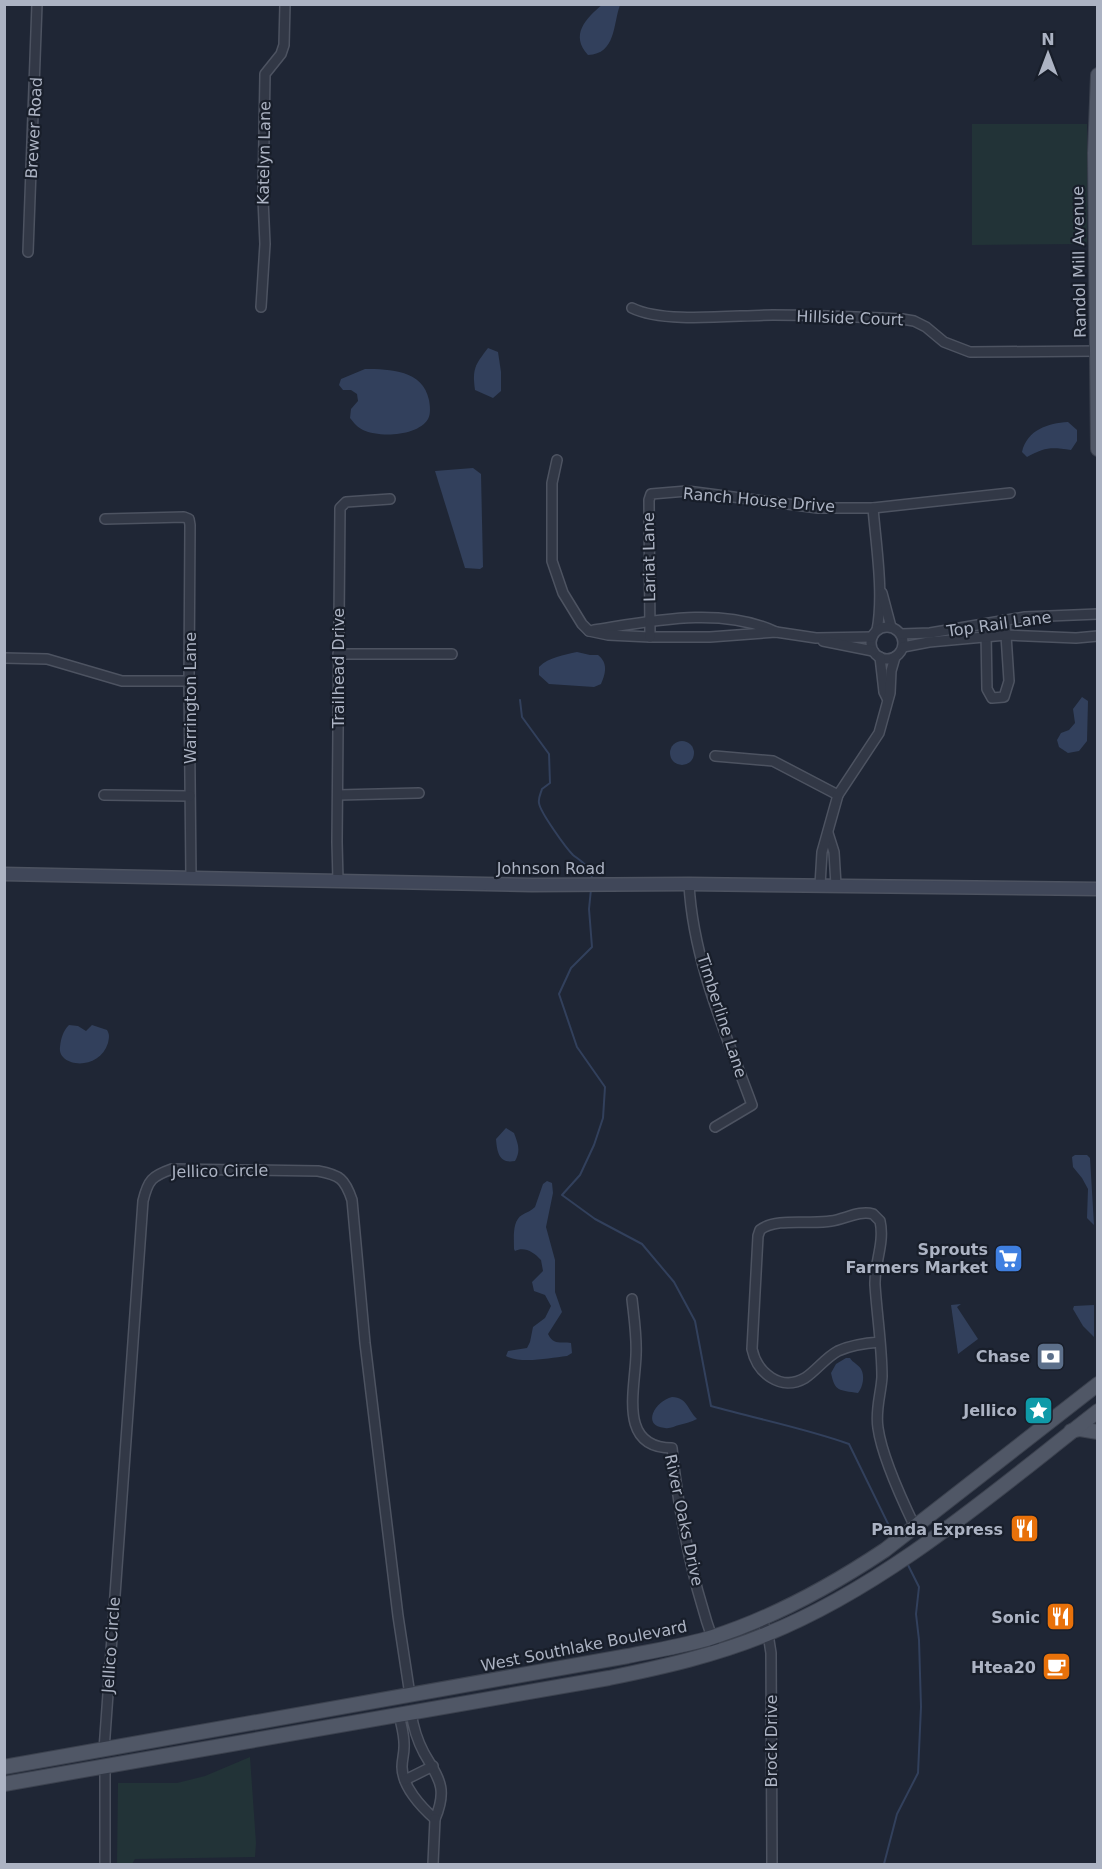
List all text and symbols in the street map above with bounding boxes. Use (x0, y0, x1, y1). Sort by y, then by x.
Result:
north arrow (1018, 24, 1078, 84)
text: N (1041, 30, 1055, 49)
street label: Brewer Road (22, 77, 46, 179)
street label: Katelyn Lane (254, 101, 274, 205)
street label: Randol Mill Avenue (1068, 186, 1090, 338)
street label: Hillside Court (796, 307, 904, 329)
street label: Ranch House Drive (682, 484, 836, 516)
street label: Lariat Lane (639, 512, 659, 602)
street label: Top Rail Lane (945, 607, 1052, 641)
street label: Trailhead Drive (329, 608, 348, 729)
street label: Warrington Lane (181, 632, 200, 764)
street label: Johnson Road (496, 859, 605, 878)
street label: Timberline Lane (693, 951, 751, 1080)
street label: Jellico Circle (171, 1161, 268, 1181)
place label: Sprouts Farmers Market (845, 1240, 988, 1277)
supermarket icon: Sprouts Farmers Market (993, 1242, 1025, 1274)
bank icon: Chase (1035, 1340, 1067, 1372)
place label: Chase (976, 1347, 1030, 1366)
place icon: Jellico (1022, 1394, 1054, 1426)
place label: Jellico (962, 1401, 1017, 1420)
street label: River Oaks Drive (661, 1452, 707, 1588)
restaurant icon: Panda Express (1008, 1513, 1040, 1545)
place label: Panda Express (871, 1520, 1003, 1539)
street label: Jellico Circle (98, 1596, 124, 1695)
restaurant icon: Sonic (1045, 1601, 1077, 1633)
place label: Sonic (991, 1608, 1040, 1627)
street label: West Southlake Boulevard (479, 1617, 689, 1675)
cafe icon: Htea20 (1041, 1651, 1073, 1683)
place label: Htea20 (971, 1658, 1036, 1677)
street label: Brock Drive (762, 1695, 781, 1787)

